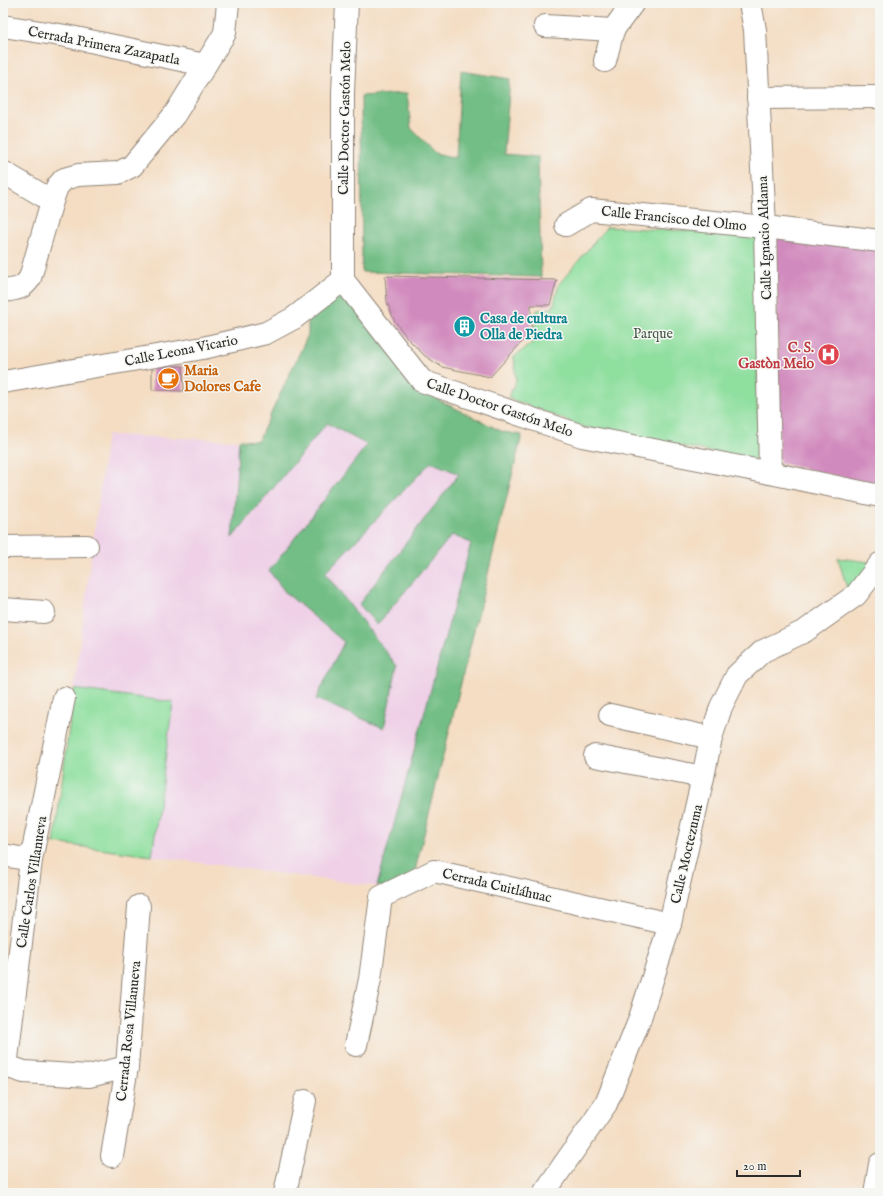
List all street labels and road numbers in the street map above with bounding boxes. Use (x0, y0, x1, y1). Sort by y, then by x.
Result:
street label: Cerrada Primera Zazapatla (26, 22, 182, 70)
street label: Calle Doctor Gastón Melo (335, 40, 355, 195)
street label: Calle Ignacio Aldama (754, 175, 776, 300)
street label: Calle Francisco del Olmo (600, 202, 748, 236)
street label: Calle Leona Vicario (123, 331, 240, 371)
street label: Calle Doctor Gastón Melo (424, 374, 576, 442)
street label: Calle Moctezuma (667, 802, 707, 906)
street label: Calle Carlos Villanueva (13, 814, 51, 950)
street label: Cerrada Cuitláhuac (440, 865, 553, 907)
street label: Cerrada Rosa Villanueva (113, 959, 145, 1102)

